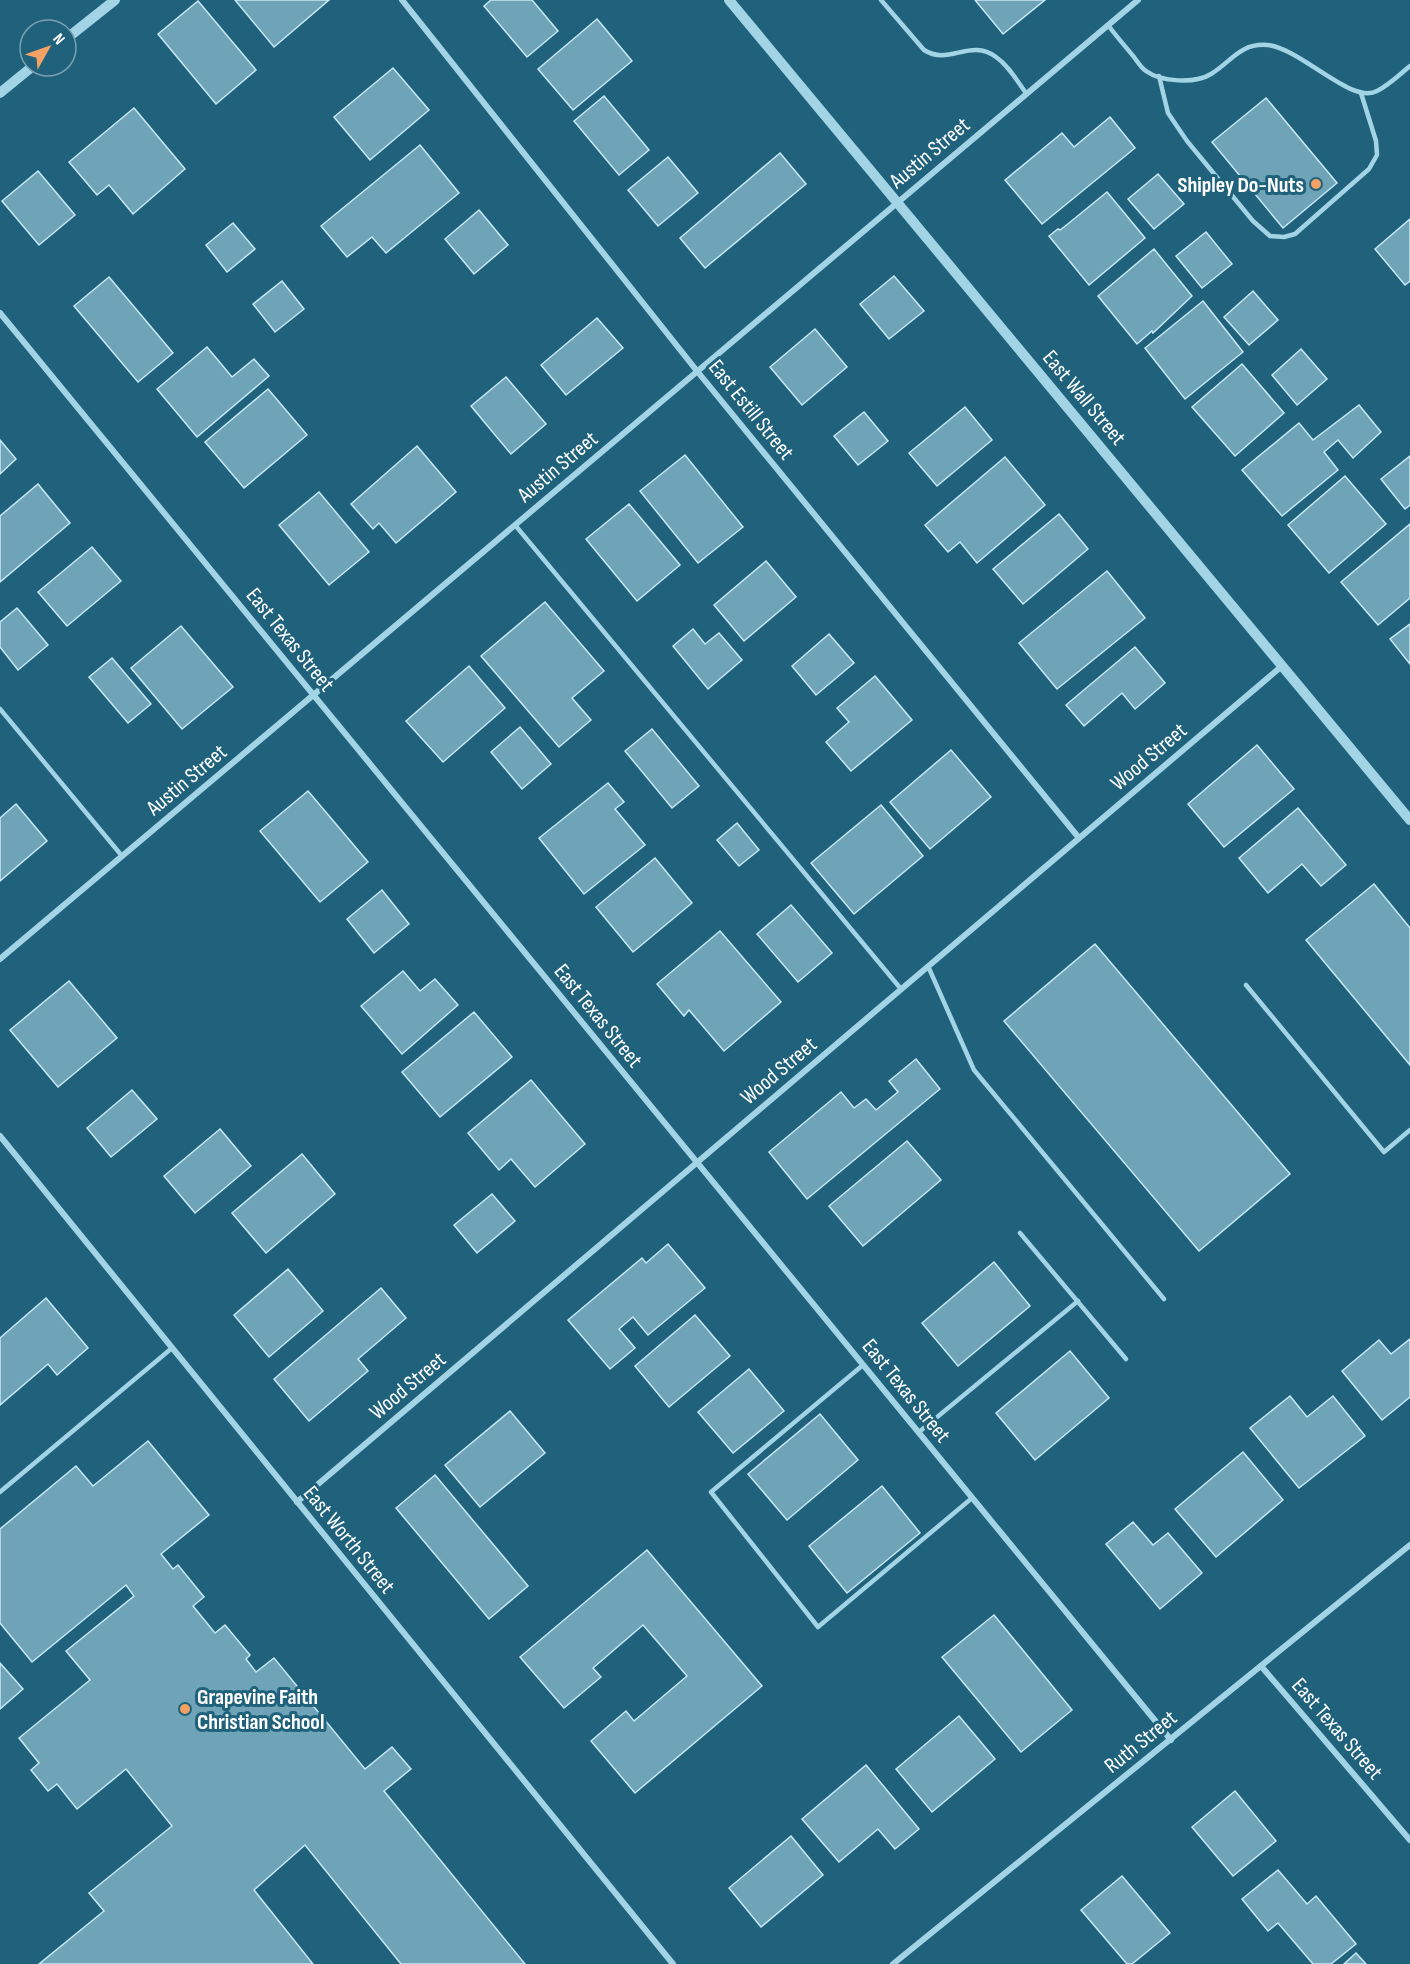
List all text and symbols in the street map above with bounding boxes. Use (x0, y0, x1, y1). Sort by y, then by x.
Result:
north arrow (18, 18, 78, 78)
text: N (48, 30, 68, 49)
street label: Austin Street (883, 112, 976, 195)
place label: Shipley Do-Nuts (1177, 172, 1304, 199)
marker: Shipley Do-Nuts (1309, 177, 1323, 191)
street label: East Wall Street (1036, 345, 1132, 451)
street label: East Estill Street (702, 354, 800, 466)
street label: Austin Street (511, 426, 604, 509)
street label: East Texas Street (240, 583, 340, 698)
street label: Wood Street (1105, 717, 1193, 797)
street label: Austin Street (140, 739, 233, 822)
street label: East Texas Street (548, 959, 648, 1074)
street label: Wood Street (735, 1031, 823, 1111)
street label: East Texas Street (856, 1334, 956, 1449)
street label: Wood Street (364, 1346, 452, 1426)
street label: East Worth Street (297, 1481, 401, 1600)
street label: East Texas Street (1285, 1673, 1389, 1786)
place label: Grapevine Faith Christian School (197, 1684, 324, 1736)
marker: Grapevine Faith Christian School (178, 1702, 192, 1716)
street label: Ruth Street (1099, 1705, 1183, 1780)

